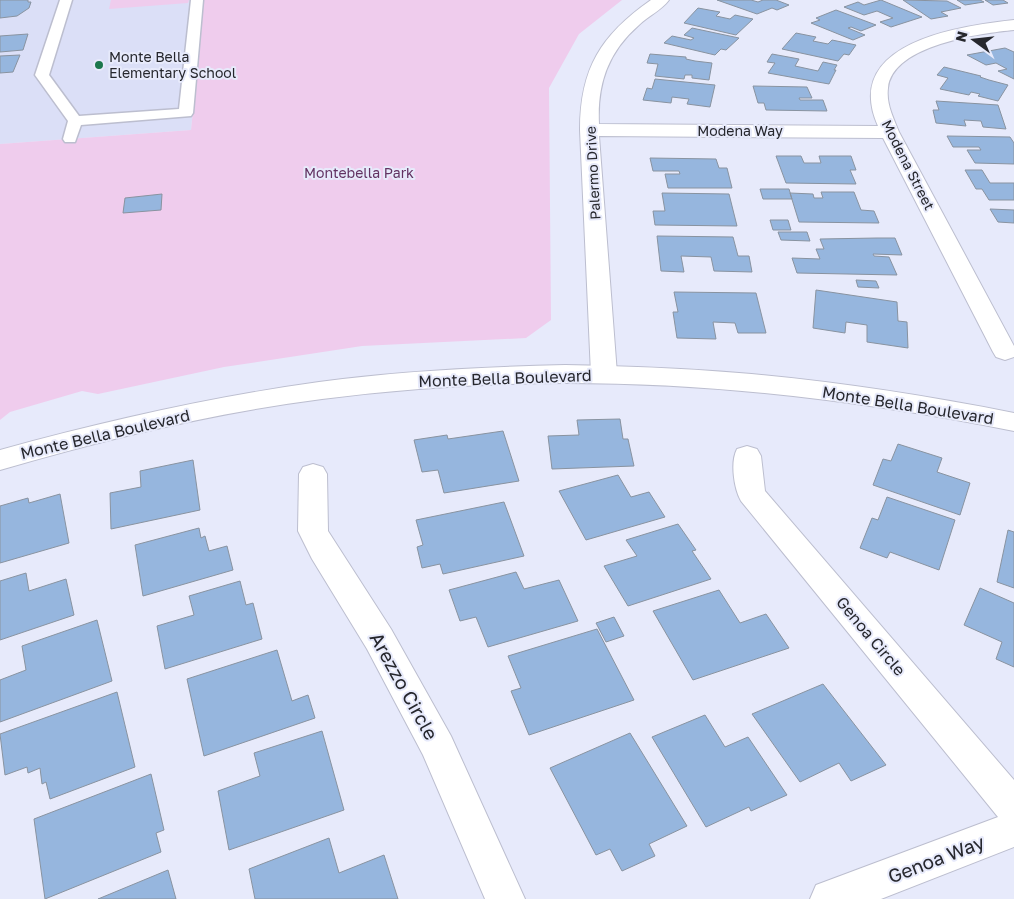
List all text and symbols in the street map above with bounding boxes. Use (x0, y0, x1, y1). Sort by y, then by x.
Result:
north arrow (949, 15, 999, 65)
text: N (951, 29, 971, 44)
place label: Monte Bella Elementary School (109, 48, 236, 81)
marker: Monte Bella Elementary School (93, 59, 105, 71)
street label: Modena Street (878, 117, 938, 213)
street label: Modena Way (697, 122, 783, 139)
street label: Palermo Drive (582, 126, 603, 220)
park label: Montebella Park (304, 164, 414, 181)
street label: Monte Bella Boulevard (418, 365, 592, 391)
street label: Monte Bella Boulevard (821, 382, 995, 428)
street label: Monte Bella Boulevard (18, 405, 192, 463)
street label: Genoa Circle (832, 592, 910, 680)
street label: Arezzo Circle (365, 628, 443, 743)
street label: Genoa Way (884, 829, 988, 887)

